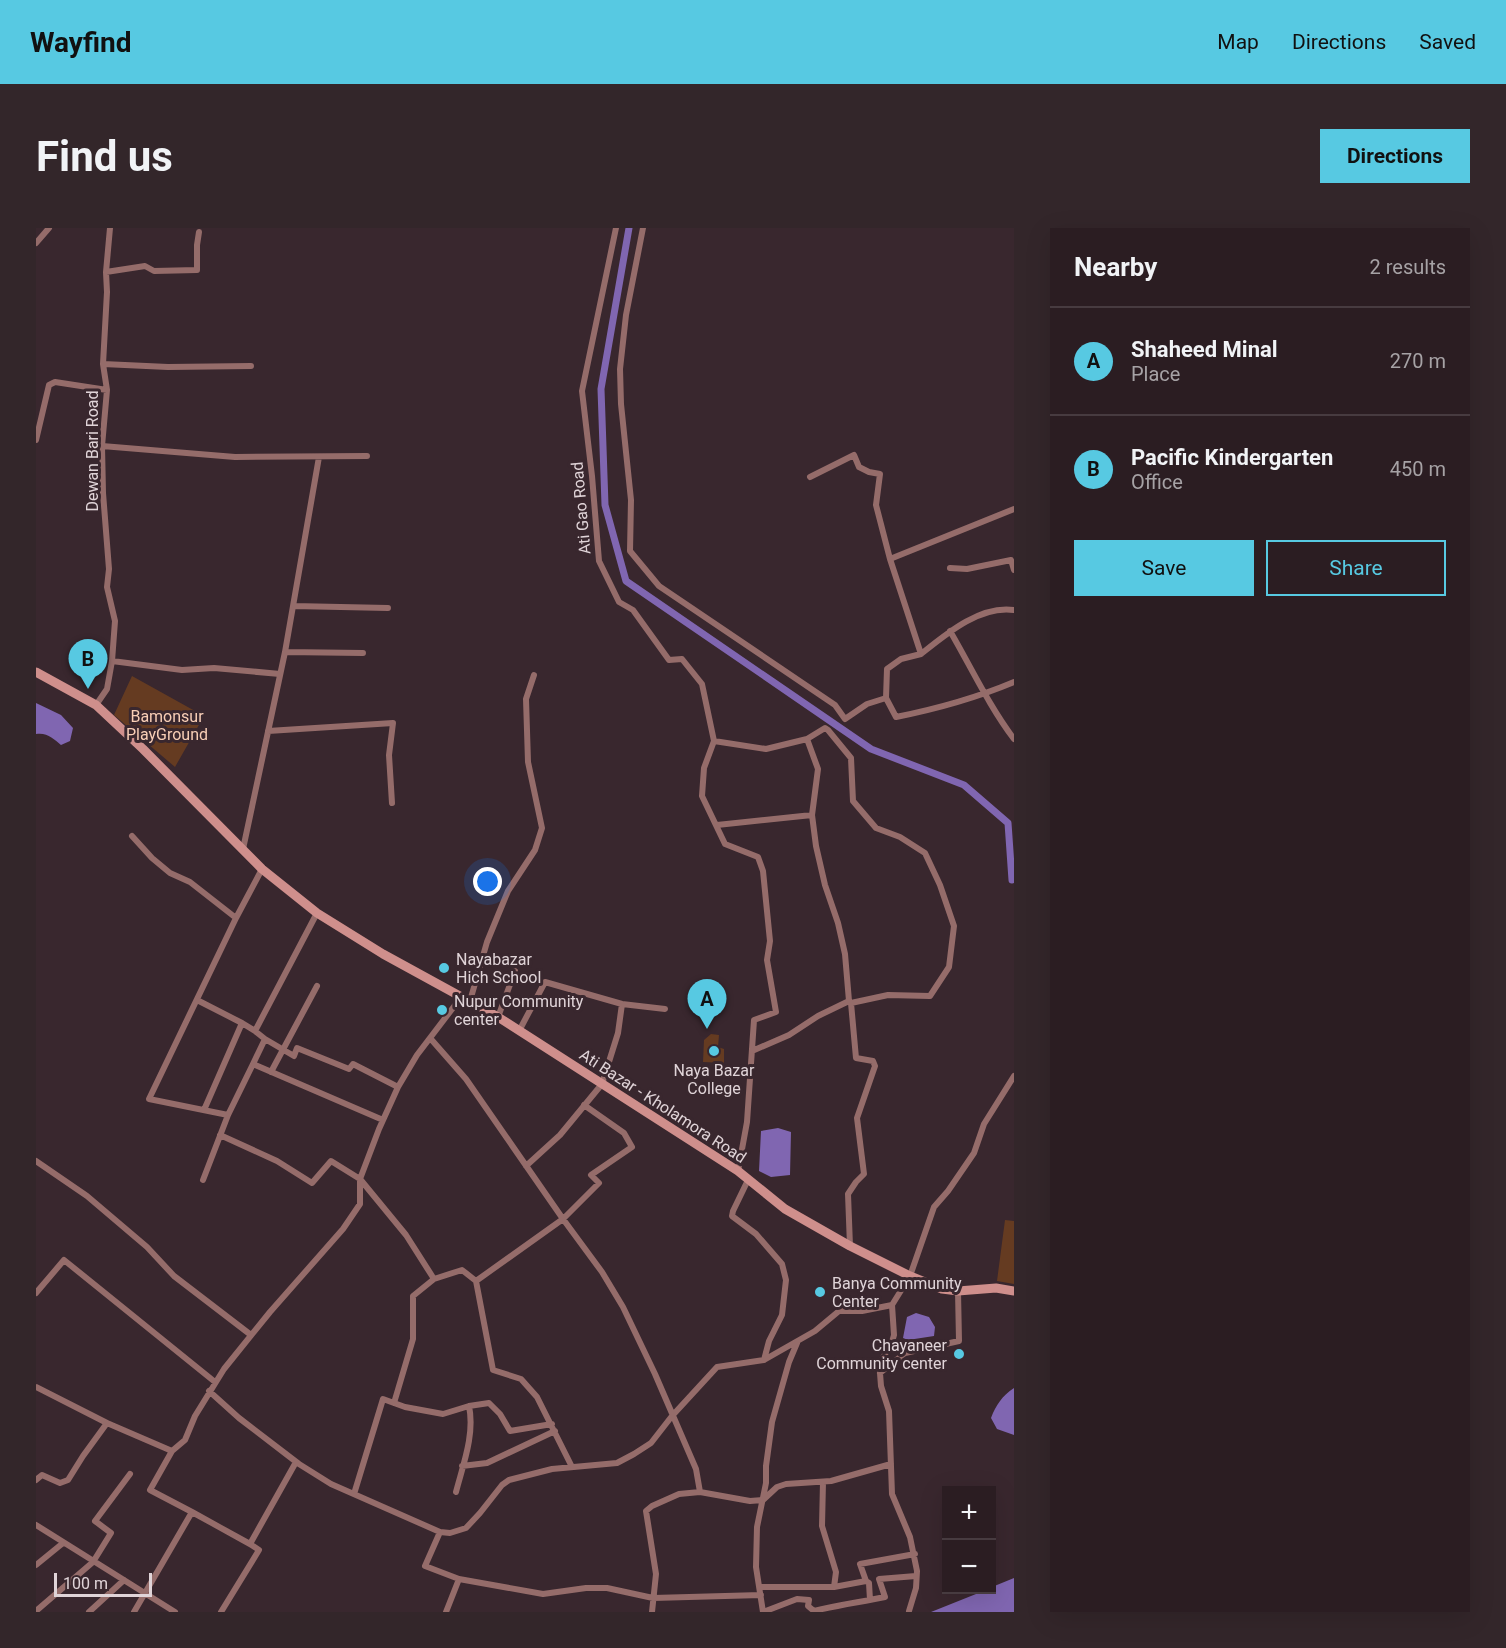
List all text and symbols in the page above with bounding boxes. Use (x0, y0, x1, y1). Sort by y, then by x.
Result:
text: Wayfind (30, 26, 131, 59)
text: Map (1217, 30, 1259, 54)
text: Directions (1292, 30, 1386, 54)
text: Saved (1419, 30, 1476, 54)
button: Directions (1320, 129, 1470, 183)
text: Find us (36, 132, 173, 181)
text: Nearby (1074, 252, 1157, 282)
text: 2 results (1370, 255, 1446, 279)
text: Shaheed Minal (1131, 337, 1278, 362)
text: A (1087, 349, 1100, 373)
text: 270 m (1390, 349, 1446, 373)
text: Place (1131, 362, 1180, 386)
street label: Dewan Bari Road (83, 390, 102, 512)
text: Pacific Kindergarten (1131, 445, 1333, 470)
text: B (1087, 457, 1100, 481)
text: 450 m (1390, 457, 1446, 481)
street label: Ati Gao Road (567, 461, 595, 555)
text: Office (1131, 470, 1183, 494)
button: Save (1074, 540, 1254, 596)
button: Share (1266, 540, 1446, 596)
pin: B (68, 640, 108, 689)
park label: Bamonsur PlayGround (126, 707, 208, 744)
your location (473, 867, 502, 896)
place label: Nayabazar Hich School (456, 950, 541, 987)
marker: Nayabazar Hich School (437, 961, 451, 975)
pin: A (688, 980, 726, 1029)
place label: Nupur Community center (454, 992, 584, 1029)
marker: Nupur Community center (435, 1003, 449, 1017)
marker: Naya Bazar College (707, 1044, 721, 1058)
street label: Ati Bazar - Kholamora Road (576, 1045, 750, 1167)
place label: Naya Bazar College (674, 1061, 755, 1098)
place label: Banya Community Center (832, 1274, 962, 1311)
marker: Banya Community Center (813, 1285, 827, 1299)
place label: Chayaneer Community center (816, 1336, 948, 1373)
marker: Chayaneer Community center (952, 1347, 966, 1361)
map controls (942, 1486, 996, 1594)
button: + (942, 1486, 996, 1540)
button: − (942, 1540, 996, 1594)
scale bar (54, 1570, 152, 1598)
text: 100 m (63, 1574, 108, 1593)

